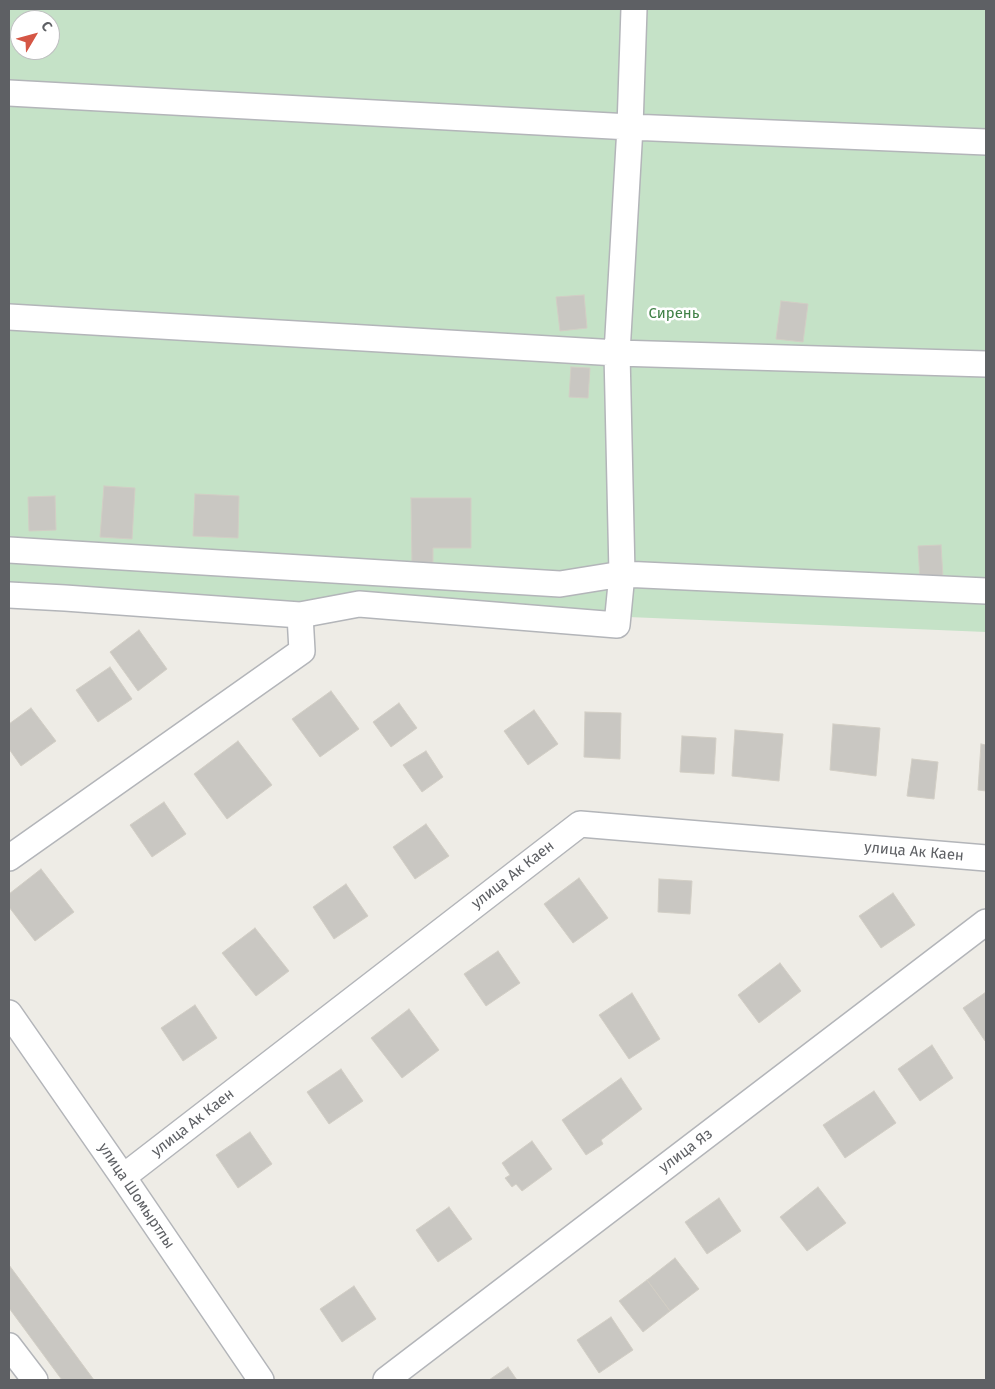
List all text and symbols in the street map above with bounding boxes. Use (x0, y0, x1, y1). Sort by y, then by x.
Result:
north arrow (10, 10, 60, 60)
text: С (37, 18, 56, 35)
park label: Сирень (649, 305, 699, 323)
street label: улица Ак Каен (468, 837, 558, 913)
street label: улица Ак Каен (863, 839, 965, 865)
street label: улица Ак Каен (148, 1085, 238, 1161)
street label: улица Яз (656, 1125, 716, 1177)
street label: улица Шомыртлы (94, 1140, 178, 1252)

